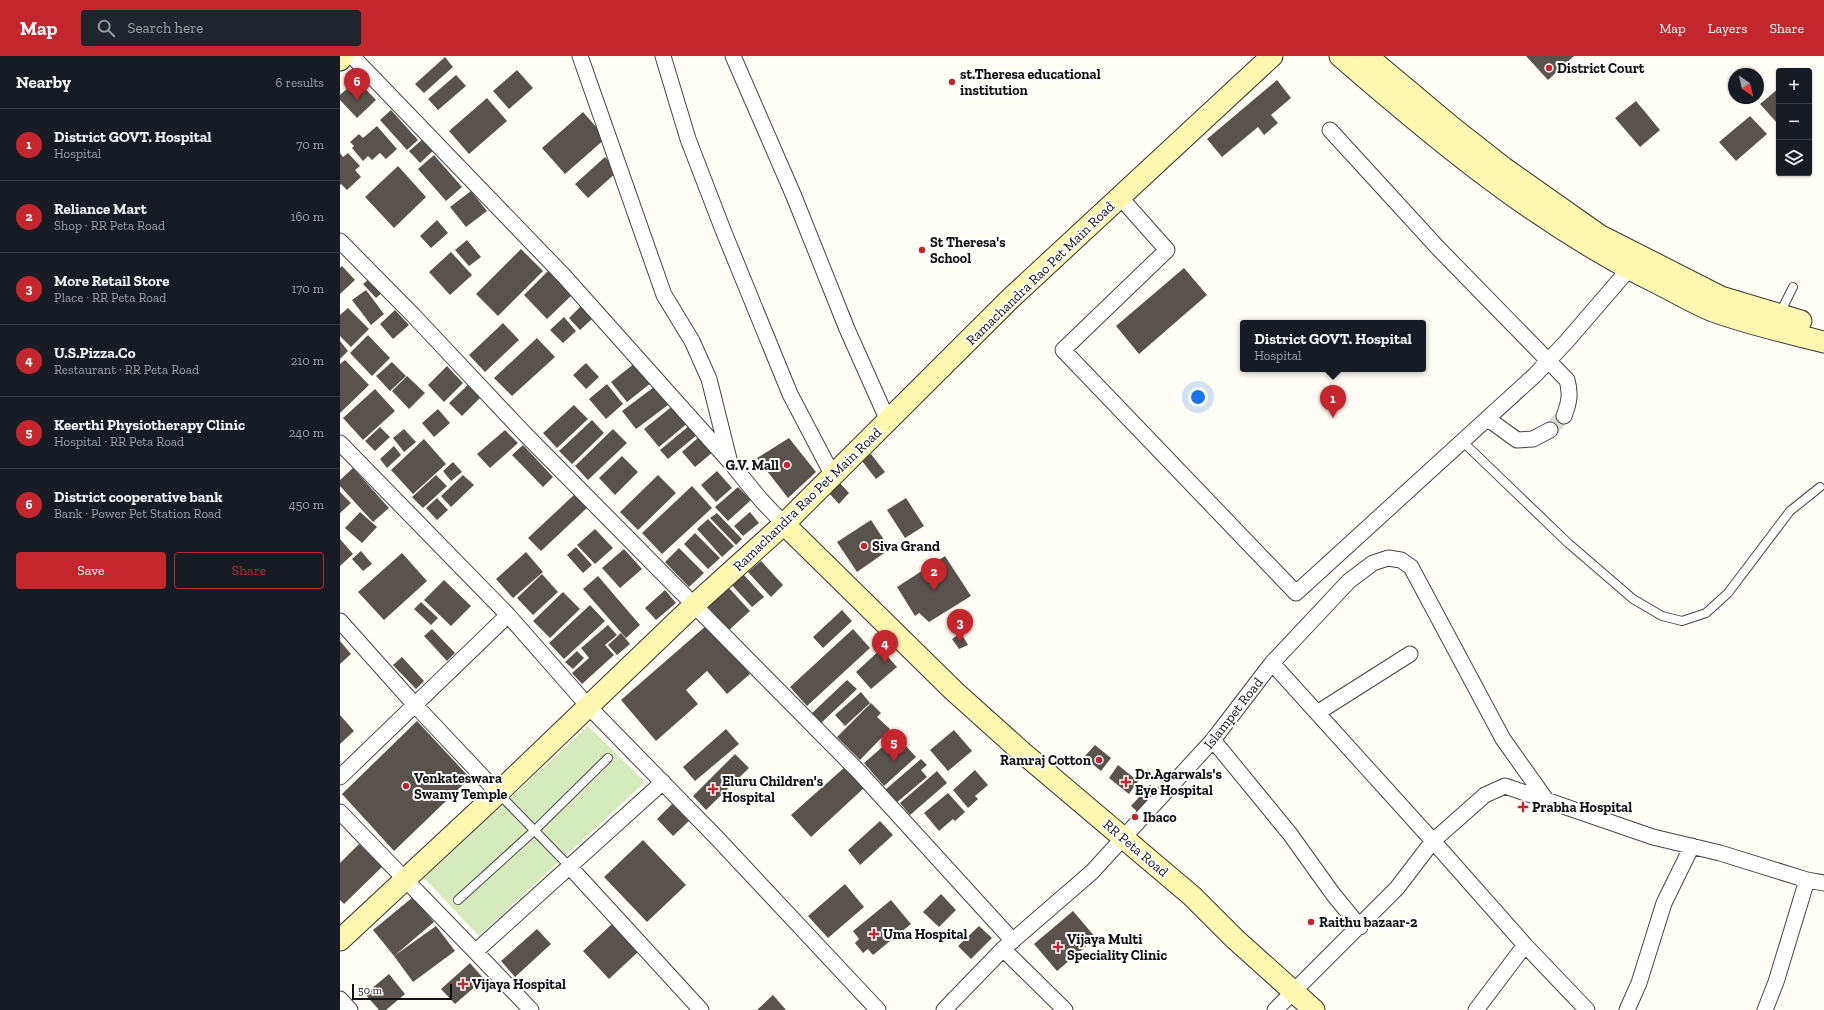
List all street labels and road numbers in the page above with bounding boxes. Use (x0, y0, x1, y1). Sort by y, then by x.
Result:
street label: Ramachandra Rao Pet Main Road (963, 198, 1118, 349)
street label: Ramachandra Rao Pet Main Road (730, 424, 885, 575)
street label: Islampet Road (1200, 674, 1267, 752)
street label: RR Peta Road (1100, 816, 1172, 881)

